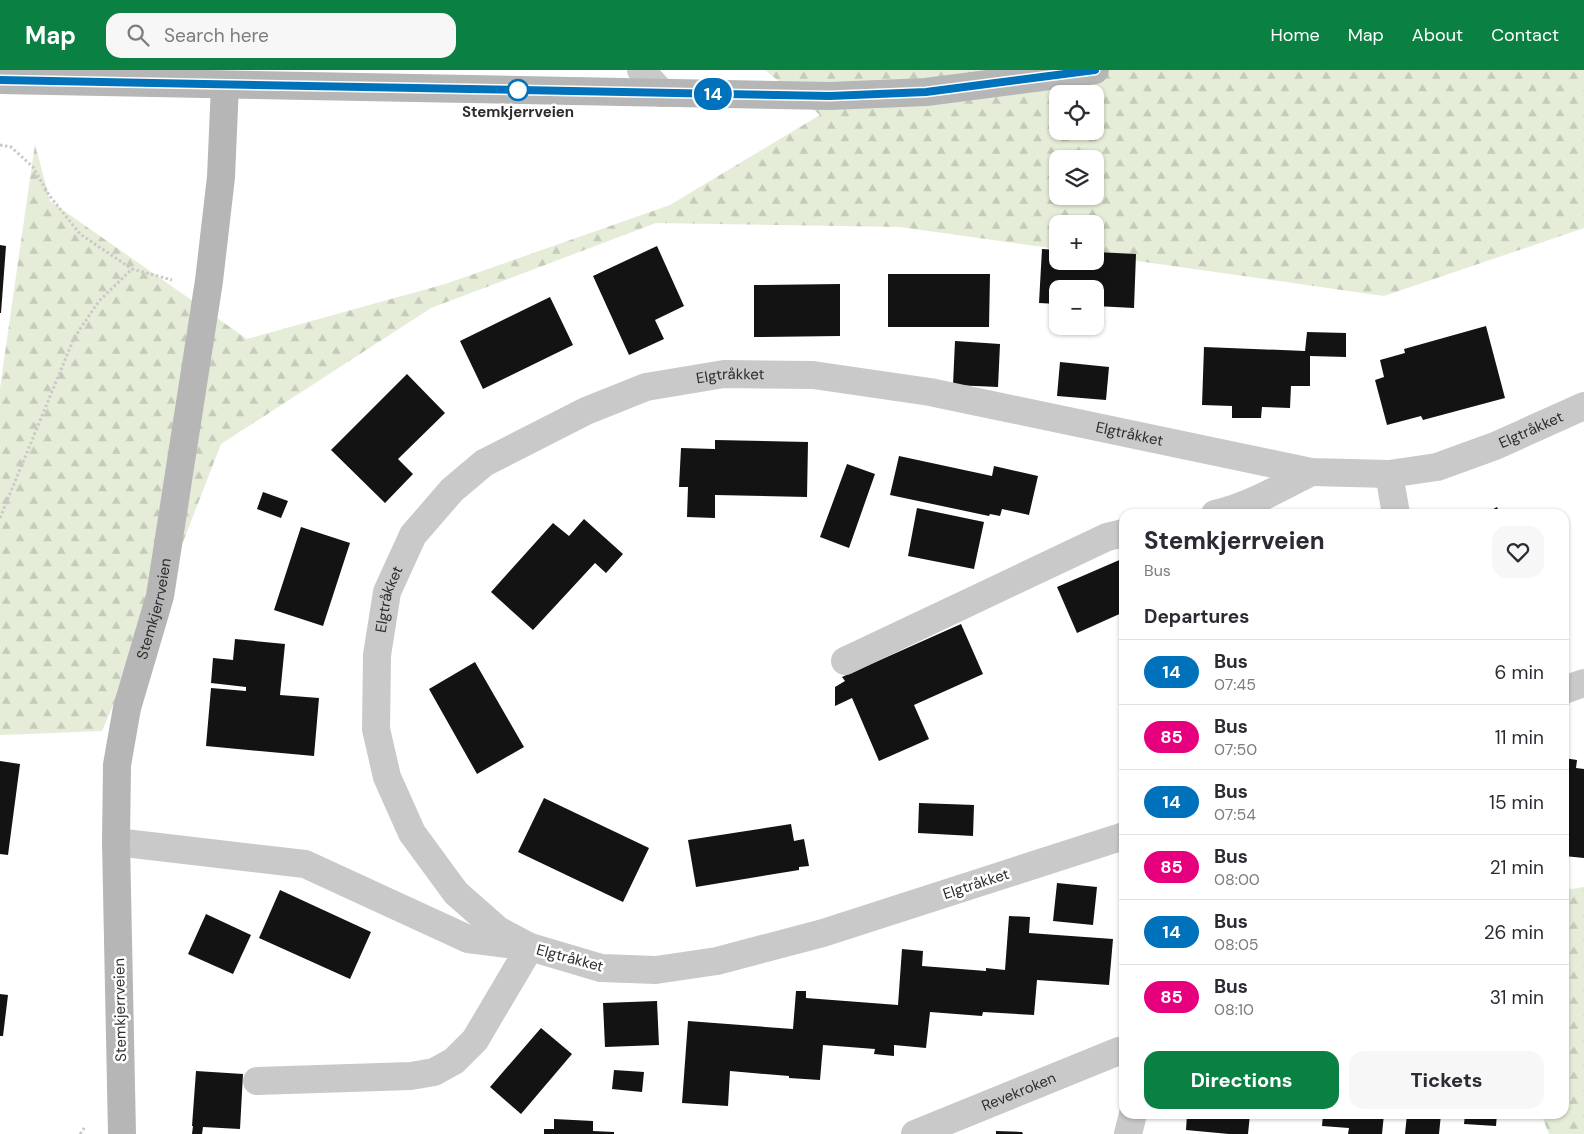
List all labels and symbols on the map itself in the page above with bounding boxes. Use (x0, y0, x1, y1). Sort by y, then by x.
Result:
line badge: 14 (690, 78, 736, 110)
marker: Stemkjerrveien (507, 79, 529, 101)
place label: Stemkjerrveien (462, 102, 574, 122)
street label: Elgtråkket (695, 364, 765, 388)
street label: Elgtråkket (1496, 407, 1566, 453)
street label: Elgtråkket (1094, 417, 1165, 451)
street label: Stemkjerrveien (132, 557, 176, 662)
street label: Elgtråkket (371, 563, 408, 634)
street label: Elgtråkket (940, 864, 1012, 904)
street label: Elgtråkket (534, 939, 606, 977)
street label: Stemkjerrveien (109, 958, 131, 1062)
street label: Revekroken (979, 1068, 1059, 1116)

